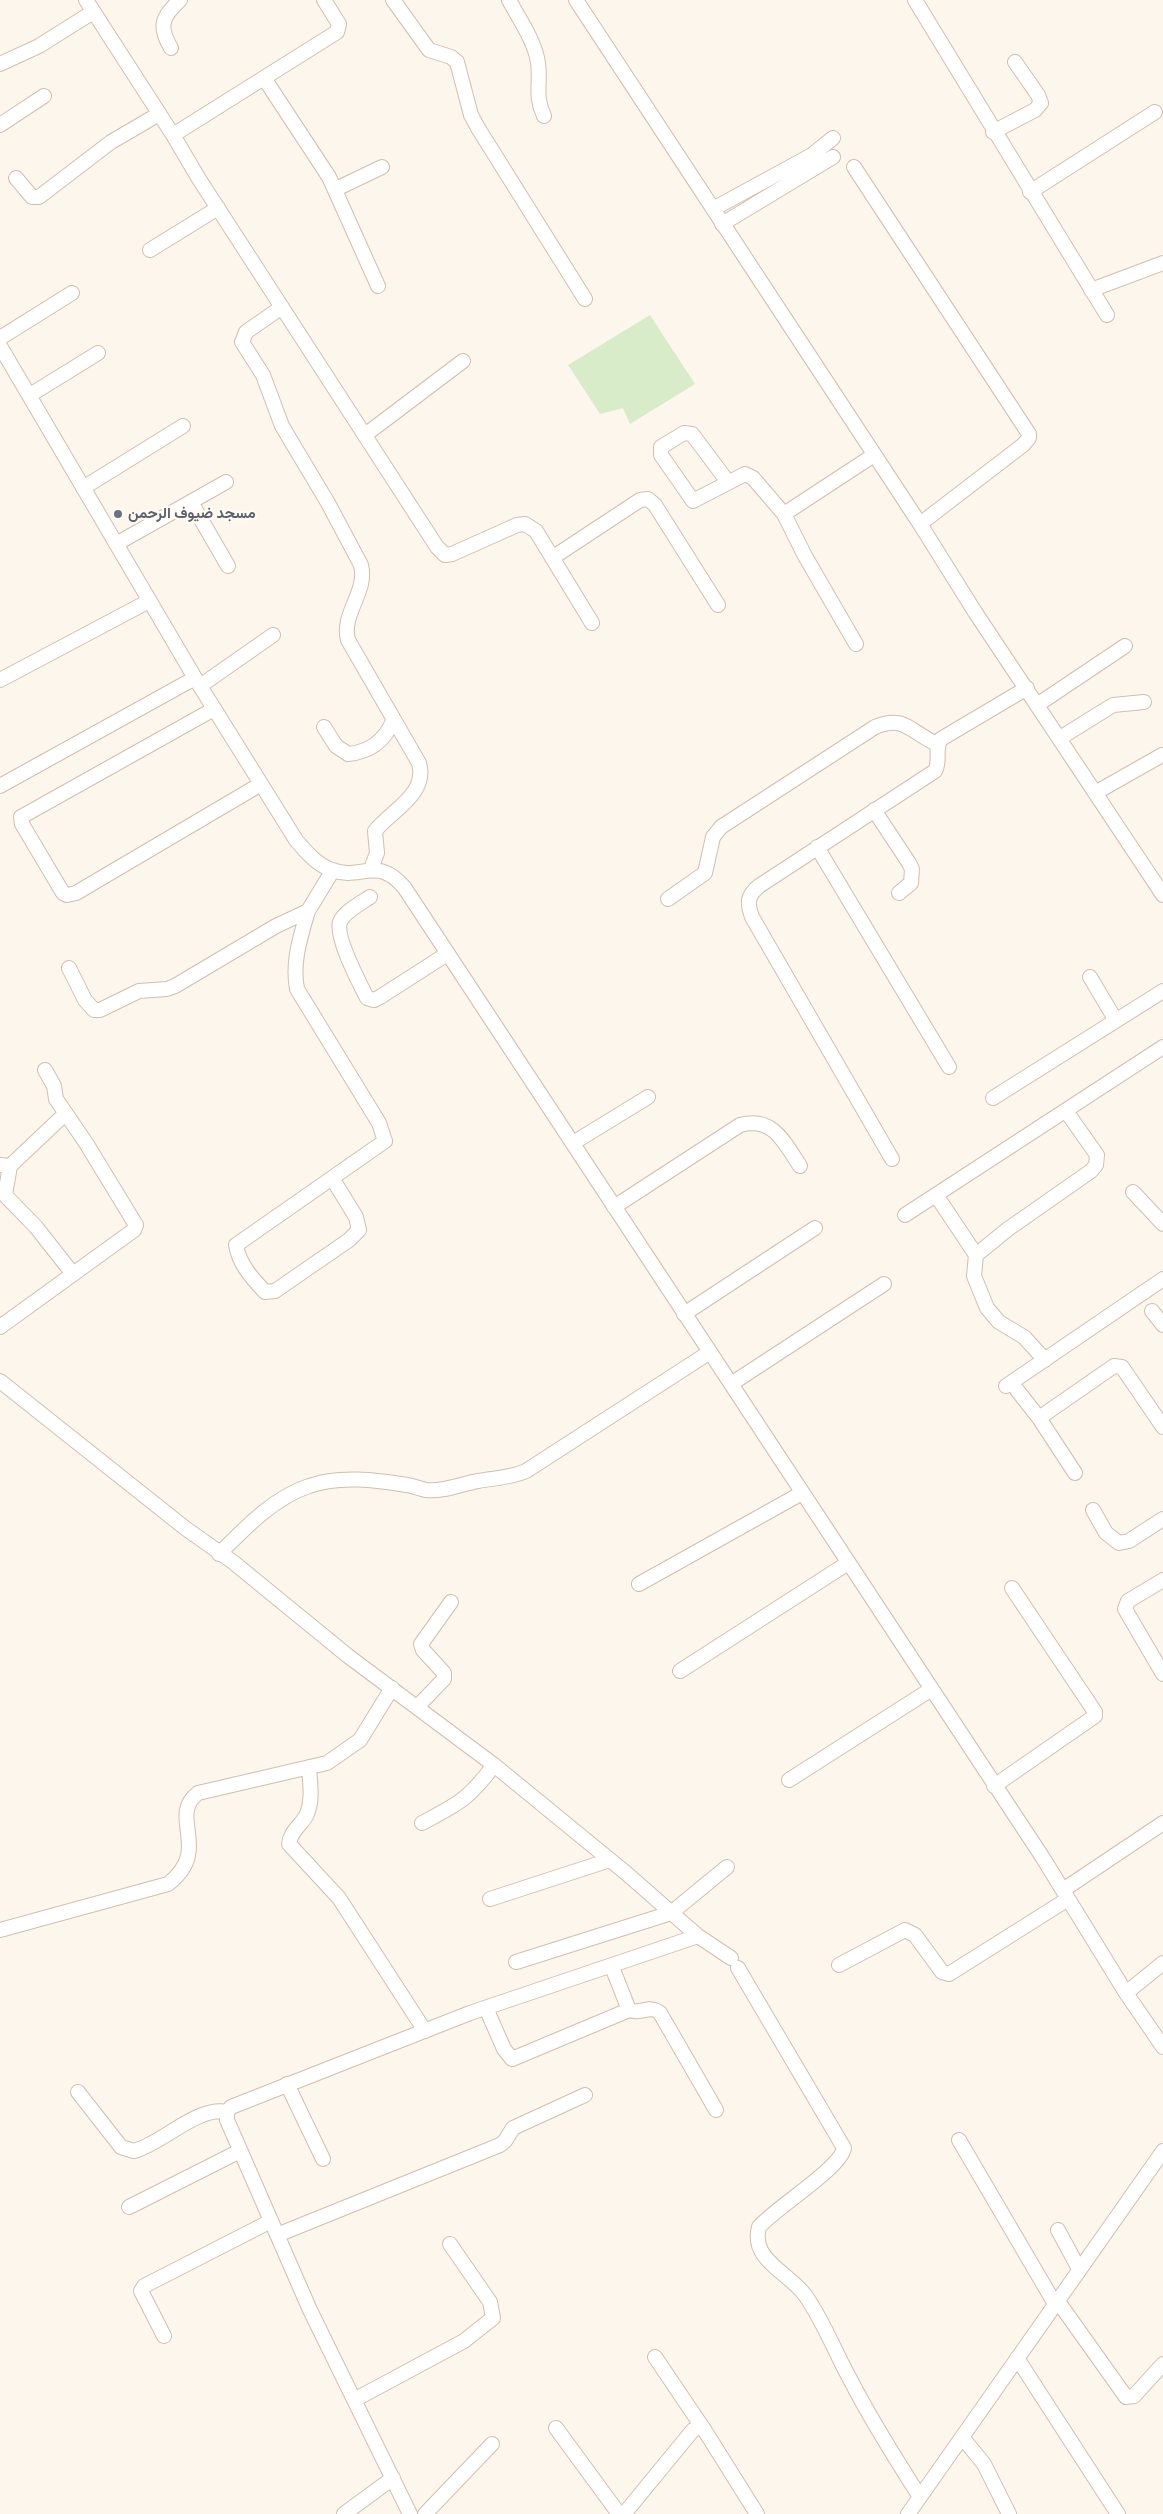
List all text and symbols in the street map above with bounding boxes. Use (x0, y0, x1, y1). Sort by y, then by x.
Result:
place label: مسجد ضيوف الرحمن (128, 505, 256, 523)
marker: مسجد ضيوف الرحمن (112, 508, 124, 520)

